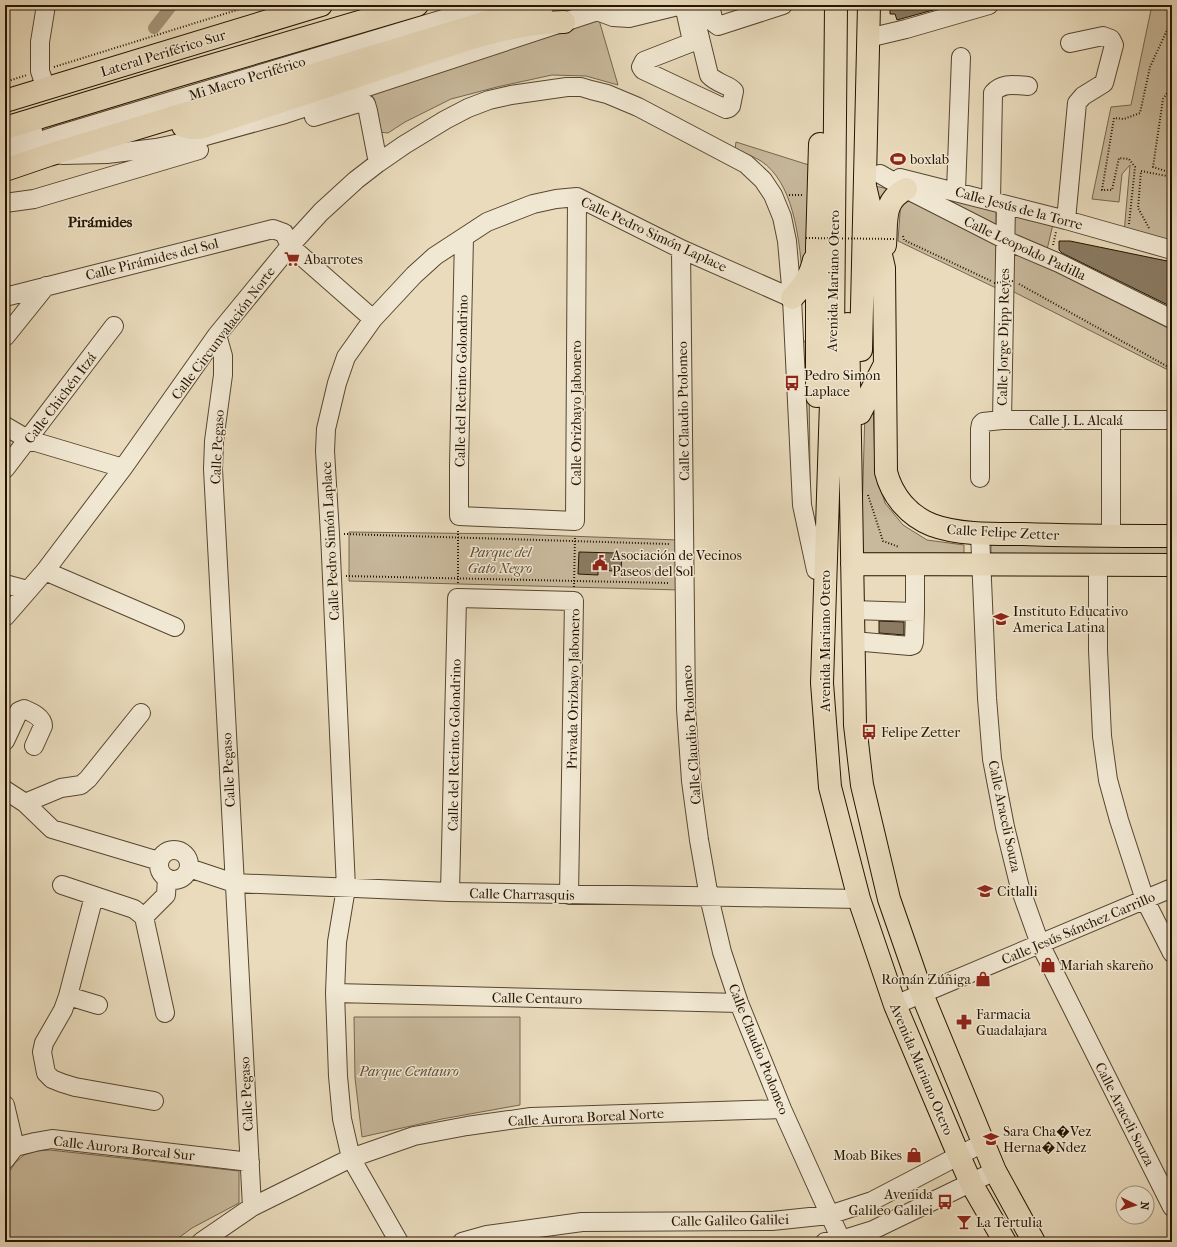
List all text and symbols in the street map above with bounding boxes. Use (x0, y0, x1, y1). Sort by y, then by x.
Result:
street label: Lateral Periférico Sur (99, 26, 228, 81)
street label: Mi Macro Periférico (187, 53, 308, 104)
sports icon: boxlab (889, 150, 907, 168)
place label: boxlab (909, 151, 949, 168)
street label: Calle Jesús de la Torre (953, 183, 1085, 234)
street label: Calle Pedro Simón Laplace (578, 193, 730, 276)
street label: Avenida Mariano Otero (824, 210, 843, 353)
district label: Pirámides (68, 213, 133, 231)
street label: Calle Leopoldo Padilla (961, 213, 1089, 284)
street label: Calle Pirámides del Sol (84, 235, 220, 284)
supermarket icon: Abarrotes (283, 250, 301, 268)
place label: Abarrotes (303, 251, 363, 268)
street label: Calle Circunvalación Norte (168, 263, 279, 403)
street label: Calle Jorge Dipp Reyes (994, 268, 1013, 406)
street label: Calle del Retinto Golondrino (451, 295, 472, 467)
street label: Calle Orizbayo Jabonero (568, 340, 585, 486)
street label: Calle Claudio Ptolomeo (674, 341, 693, 481)
street label: Calle Chichén Itzá (21, 349, 101, 447)
place label: Pedro Simon Laplace (804, 367, 881, 400)
bus stop icon: Pedro Simon Laplace (783, 374, 801, 392)
street label: Calle Pegaso (207, 409, 228, 485)
street label: Calle J. L. Alcalá (1029, 412, 1124, 429)
street label: Calle Pedro Simón Laplace (318, 461, 343, 621)
street label: Calle Felipe Zetter (946, 521, 1060, 544)
park label: Parque del Gato Negro (468, 544, 532, 577)
place label: Asociación de Vecinos Paseos del Sol (611, 547, 742, 580)
public building icon: Asociación de Vecinos Paseos del Sol (591, 554, 609, 572)
street label: Avenida Mariano Otero (817, 570, 834, 713)
place label: Instituto Educativo America Latina (1012, 603, 1128, 636)
street label: Privada Orizbayo Jabonero (564, 609, 583, 769)
school or university icon: Instituto Educativo America Latina (992, 610, 1010, 628)
street label: Calle del Retinto Golondrino (444, 659, 465, 831)
street label: Calle Claudio Ptolomeo (678, 665, 705, 805)
bus stop icon: Felipe Zetter (860, 723, 878, 741)
place label: Felipe Zetter (881, 724, 960, 741)
street label: Calle Pegaso (218, 732, 239, 808)
street label: Calle Araceli Souza (984, 759, 1025, 874)
school or university icon: Citlalli (976, 882, 994, 900)
place label: Citlalli (997, 883, 1038, 900)
street label: Calle Charrasquis (469, 885, 575, 904)
street label: Calle Jesús Sánchez Carrillo (999, 888, 1158, 969)
shop icon: Mariah skareño (1039, 956, 1057, 974)
place label: Mariah skareño (1060, 957, 1153, 974)
shop icon: Román Zúñiga (974, 970, 992, 988)
place label: Román Zúñiga (881, 971, 972, 988)
street label: Calle Claudio Ptolomeo (724, 981, 793, 1117)
street label: Calle Centauro (492, 989, 582, 1008)
street label: Avenida Mariano Otero (886, 1000, 957, 1138)
place label: Farmacia Guadalajara (976, 1006, 1048, 1039)
pharmacy icon: Farmacia Guadalajara (955, 1013, 973, 1031)
street label: Calle Pegaso (236, 1056, 257, 1132)
street label: Calle Araceli Souza (1091, 1060, 1158, 1169)
park label: Parque Centauro (358, 1063, 459, 1080)
street label: Calle Aurora Boreal Norte (508, 1105, 665, 1130)
place label: Sara Cha�Vez Herna�Ndez (1003, 1123, 1091, 1156)
school or university icon: Sara Cha�Vez Herna�Ndez (982, 1130, 1000, 1148)
street label: Calle Aurora Boreal Sur (52, 1133, 195, 1164)
shop icon: Moab Bikes (905, 1146, 923, 1164)
place label: Moab Bikes (833, 1147, 902, 1164)
north arrow (1115, 1185, 1155, 1225)
place label: Avenida Galileo Galilei (849, 1186, 934, 1219)
bus stop icon: Avenida Galileo Galilei (936, 1193, 954, 1211)
text: N (1138, 1201, 1151, 1211)
street label: Calle Galileo Galilei (671, 1211, 789, 1230)
bar icon: La Tertulia (955, 1213, 973, 1231)
place label: La Tertulia (976, 1214, 1043, 1231)

